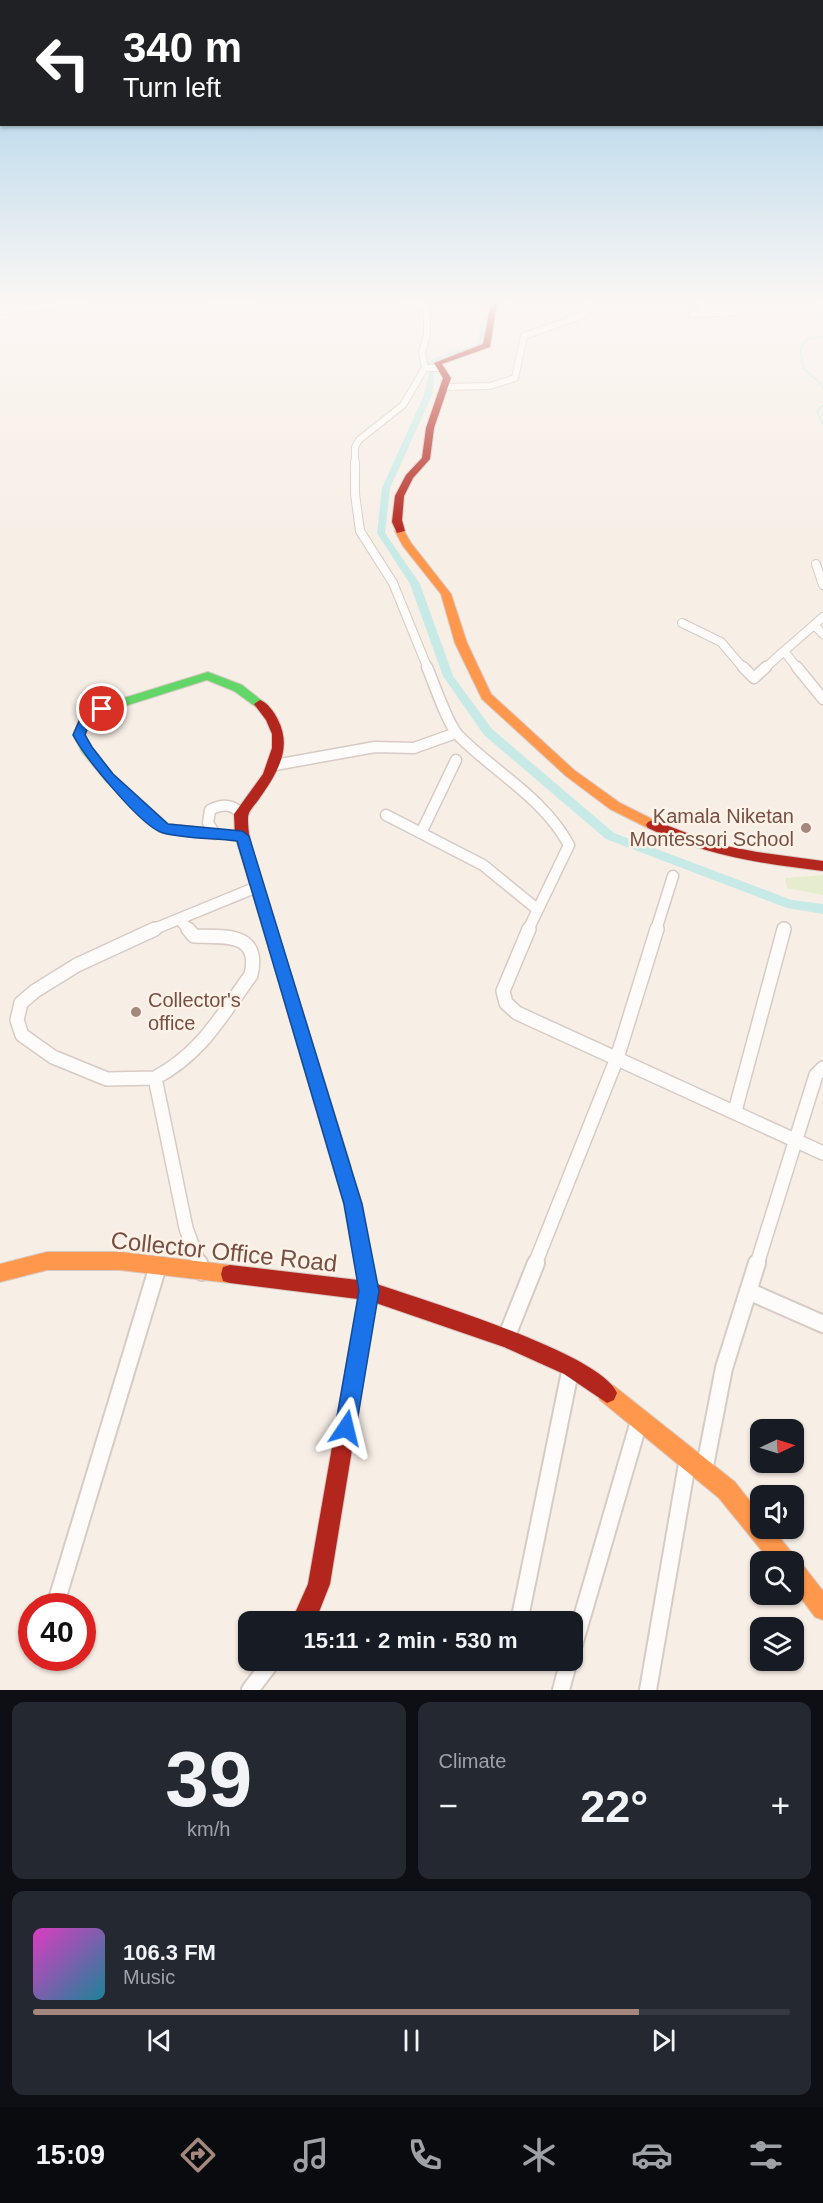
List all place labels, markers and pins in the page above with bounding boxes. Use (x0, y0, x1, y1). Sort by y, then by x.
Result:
pin (76, 683, 127, 734)
place label: Kamala Niketan Montessori School (629, 805, 794, 850)
marker: Kamala Niketan Montessori School (799, 821, 813, 835)
place label: Collector's office (148, 989, 241, 1034)
marker: Collector's office (129, 1005, 143, 1019)

